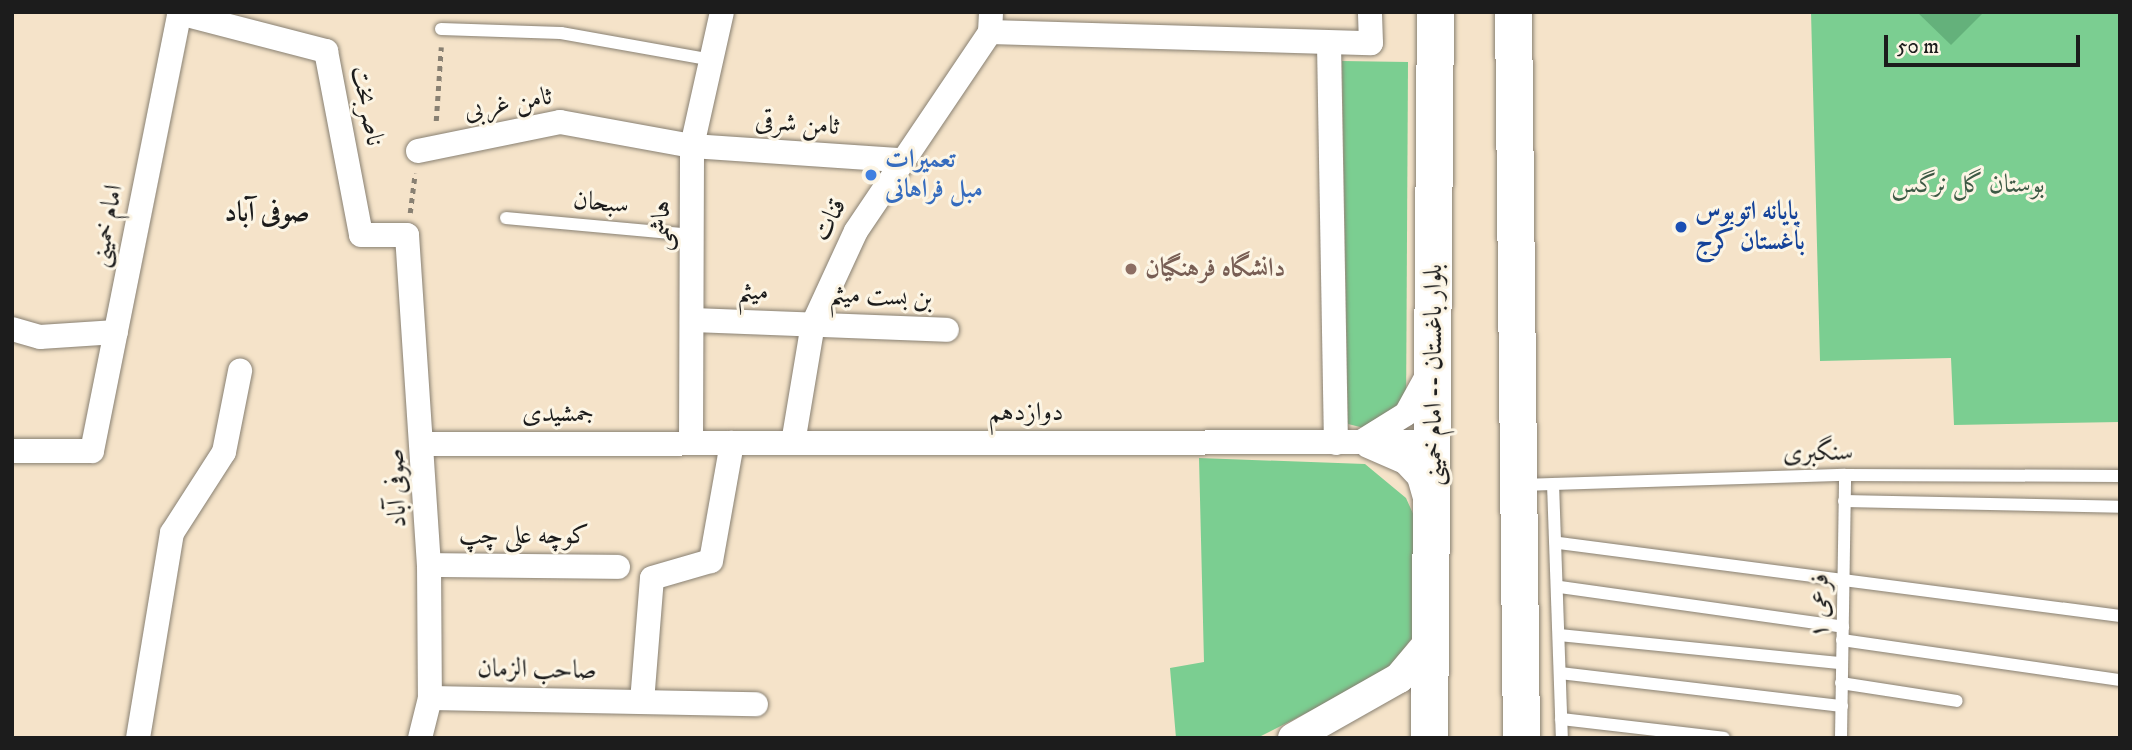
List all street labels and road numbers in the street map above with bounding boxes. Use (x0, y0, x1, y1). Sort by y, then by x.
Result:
street label: ناصربخت (344, 63, 390, 149)
street label: ثامن غربی (462, 81, 554, 127)
street label: ثامن شرقی (754, 105, 840, 143)
street label: امام خمینی (84, 182, 130, 270)
street label: سبحان (572, 185, 630, 221)
street label: قنات (806, 193, 854, 247)
street label: هاشمی (646, 200, 678, 252)
street label: بلوار باغستان -- امام خمینی (1418, 264, 1450, 486)
street label: میثم (737, 276, 769, 308)
street label: بن بست میثم (829, 279, 933, 315)
street label: دوازدهم (988, 397, 1064, 429)
street label: جمشیدی (522, 398, 594, 430)
street label: سنگبری (1782, 437, 1854, 469)
street label: صوفی آباد (380, 448, 414, 528)
street label: کوچه علی چپ (459, 520, 589, 552)
street label: ۱ فرعی (1804, 573, 1836, 639)
street label: صاحب الزمان (477, 653, 597, 687)

